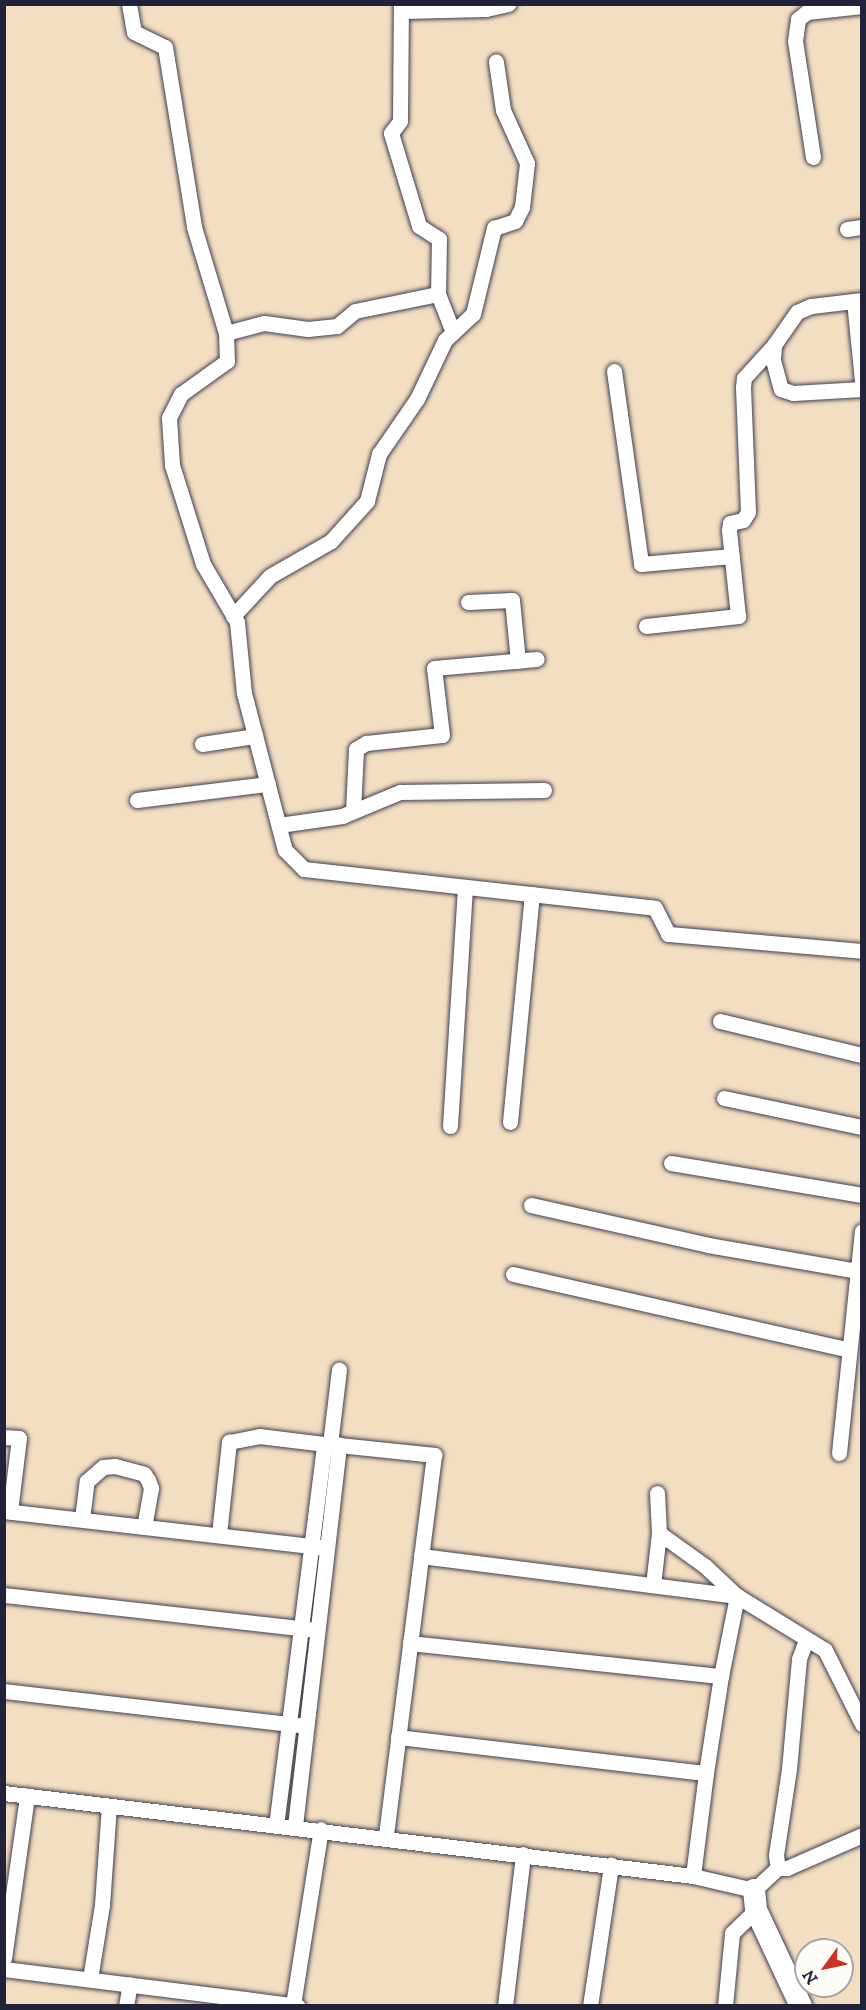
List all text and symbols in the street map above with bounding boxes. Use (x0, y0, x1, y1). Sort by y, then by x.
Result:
north arrow (794, 1938, 854, 1998)
text: N (799, 1966, 823, 1988)

